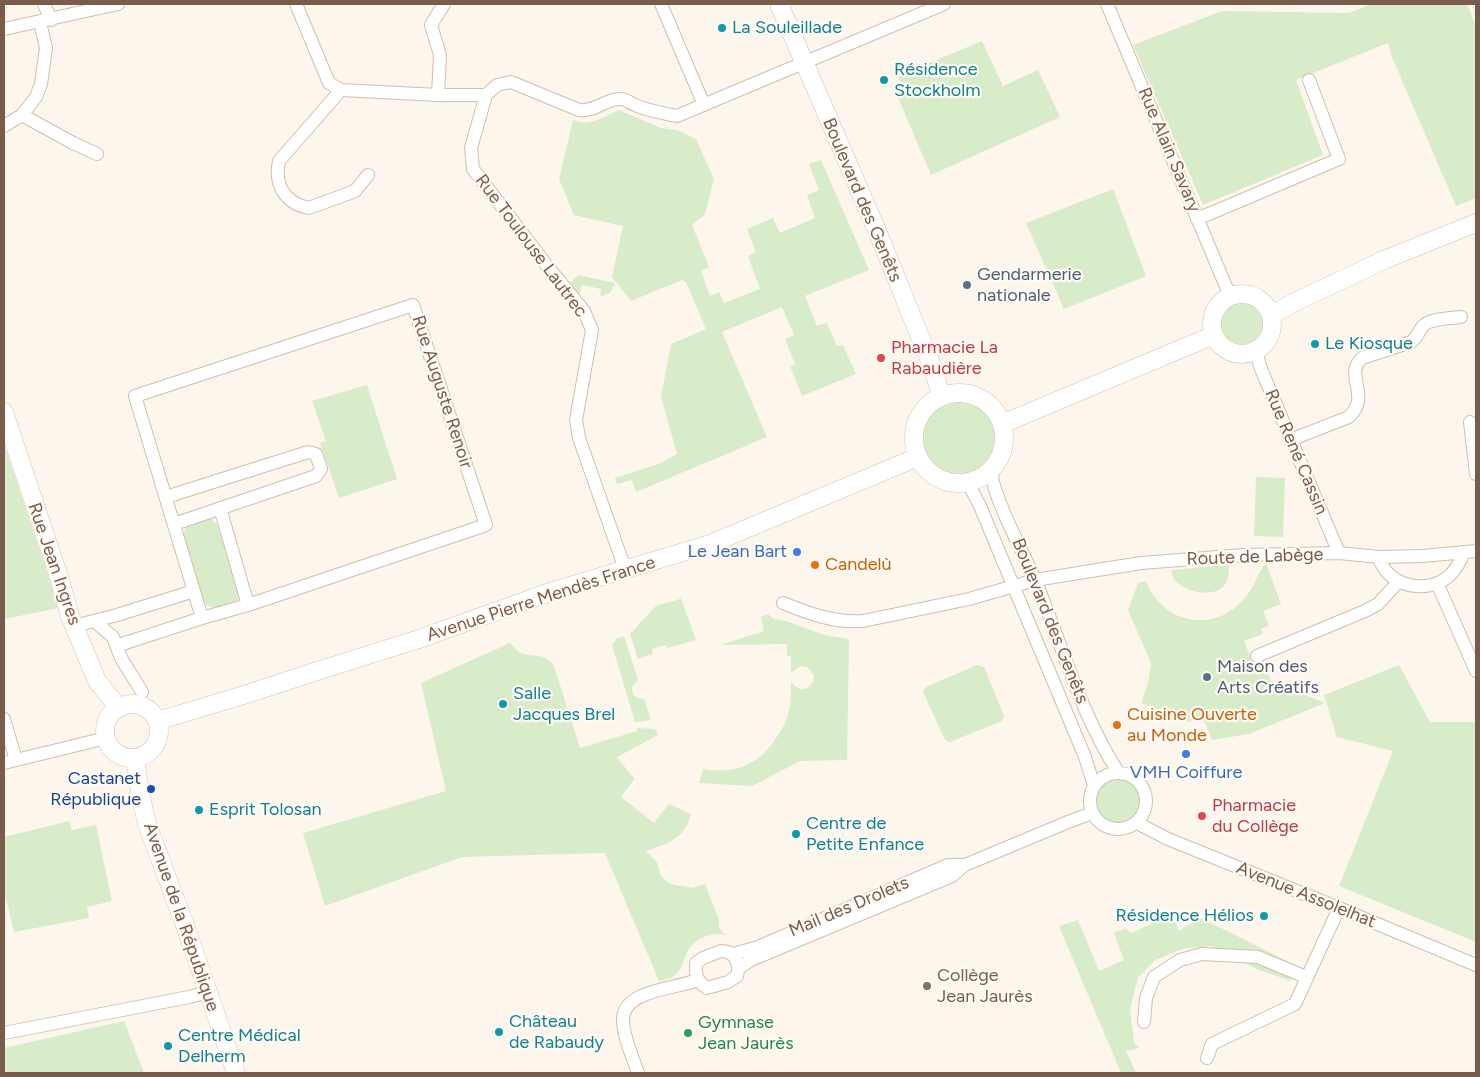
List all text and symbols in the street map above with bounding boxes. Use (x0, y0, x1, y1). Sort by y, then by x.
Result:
place label: La Souleillade (732, 17, 842, 39)
marker: La Souleillade (716, 22, 728, 34)
place label: Résidence Stockholm (894, 59, 980, 102)
marker: Résidence Stockholm (878, 74, 890, 86)
street label: Rue Alain Savary (1133, 84, 1205, 216)
street label: Boulevard des Genêts (818, 115, 906, 285)
street label: Rue Toulouse Lautrec (470, 170, 592, 322)
place label: Gendarmerie nationale (977, 264, 1082, 306)
marker: Gendarmerie nationale (961, 279, 973, 291)
street label: Rue Auguste Renoir (407, 313, 477, 471)
place label: Le Kiosque (1325, 333, 1413, 355)
place label: Pharmacie La Rabaudière (891, 337, 998, 379)
marker: Le Kiosque (1309, 338, 1321, 350)
marker: Pharmacie La Rabaudière (875, 352, 887, 364)
street label: Rue René Cassin (1260, 386, 1332, 518)
street label: Rue Jean Ingres (23, 500, 85, 628)
street label: Boulevard des Genêts (1007, 535, 1093, 707)
place label: Le Jean Bart (688, 541, 787, 563)
street label: Route de Labège (1186, 544, 1324, 570)
marker: Le Jean Bart (791, 546, 803, 558)
street label: Avenue Pierre Mendès France (424, 552, 658, 646)
place label: Candelù (825, 554, 892, 576)
marker: Candelù (809, 559, 821, 571)
place label: Maison des Arts Créatifs (1217, 656, 1319, 699)
marker: Maison des Arts Créatifs (1201, 671, 1213, 683)
place label: Salle Jacques Brel (513, 683, 615, 726)
marker: Salle Jacques Brel (497, 698, 509, 710)
place label: Cuisine Ouverte au Monde (1127, 704, 1257, 746)
marker: Cuisine Ouverte au Monde (1111, 719, 1123, 731)
marker: VMH Coiffure (1180, 748, 1192, 760)
place label: VMH Coiffure (1130, 762, 1242, 784)
place label: Castanet République (50, 768, 141, 811)
marker: Castanet République (145, 783, 157, 795)
place label: Pharmacie du Collège (1212, 795, 1299, 838)
place label: Esprit Tolosan (209, 799, 321, 821)
marker: Esprit Tolosan (193, 804, 205, 816)
marker: Pharmacie du Collège (1196, 810, 1208, 822)
place label: Centre de Petite Enfance (806, 813, 924, 856)
street label: Avenue de la République (138, 820, 224, 1014)
marker: Centre de Petite Enfance (790, 828, 802, 840)
street label: Avenue Assolelhat (1233, 857, 1379, 933)
street label: Mail des Drolets (786, 872, 912, 942)
place label: Résidence Hélios (1116, 905, 1254, 927)
marker: Résidence Hélios (1258, 910, 1270, 922)
place label: Collège Jean Jaurès (937, 965, 1033, 1008)
marker: Collège Jean Jaurès (921, 980, 933, 992)
place label: Château de Rabaudy (509, 1011, 604, 1054)
place label: Gymnase Jean Jaurès (698, 1012, 794, 1054)
place label: Centre Médical Delherm (178, 1025, 301, 1068)
marker: Château de Rabaudy (493, 1026, 505, 1038)
marker: Gymnase Jean Jaurès (682, 1027, 694, 1039)
marker: Centre Médical Delherm (162, 1040, 174, 1052)

